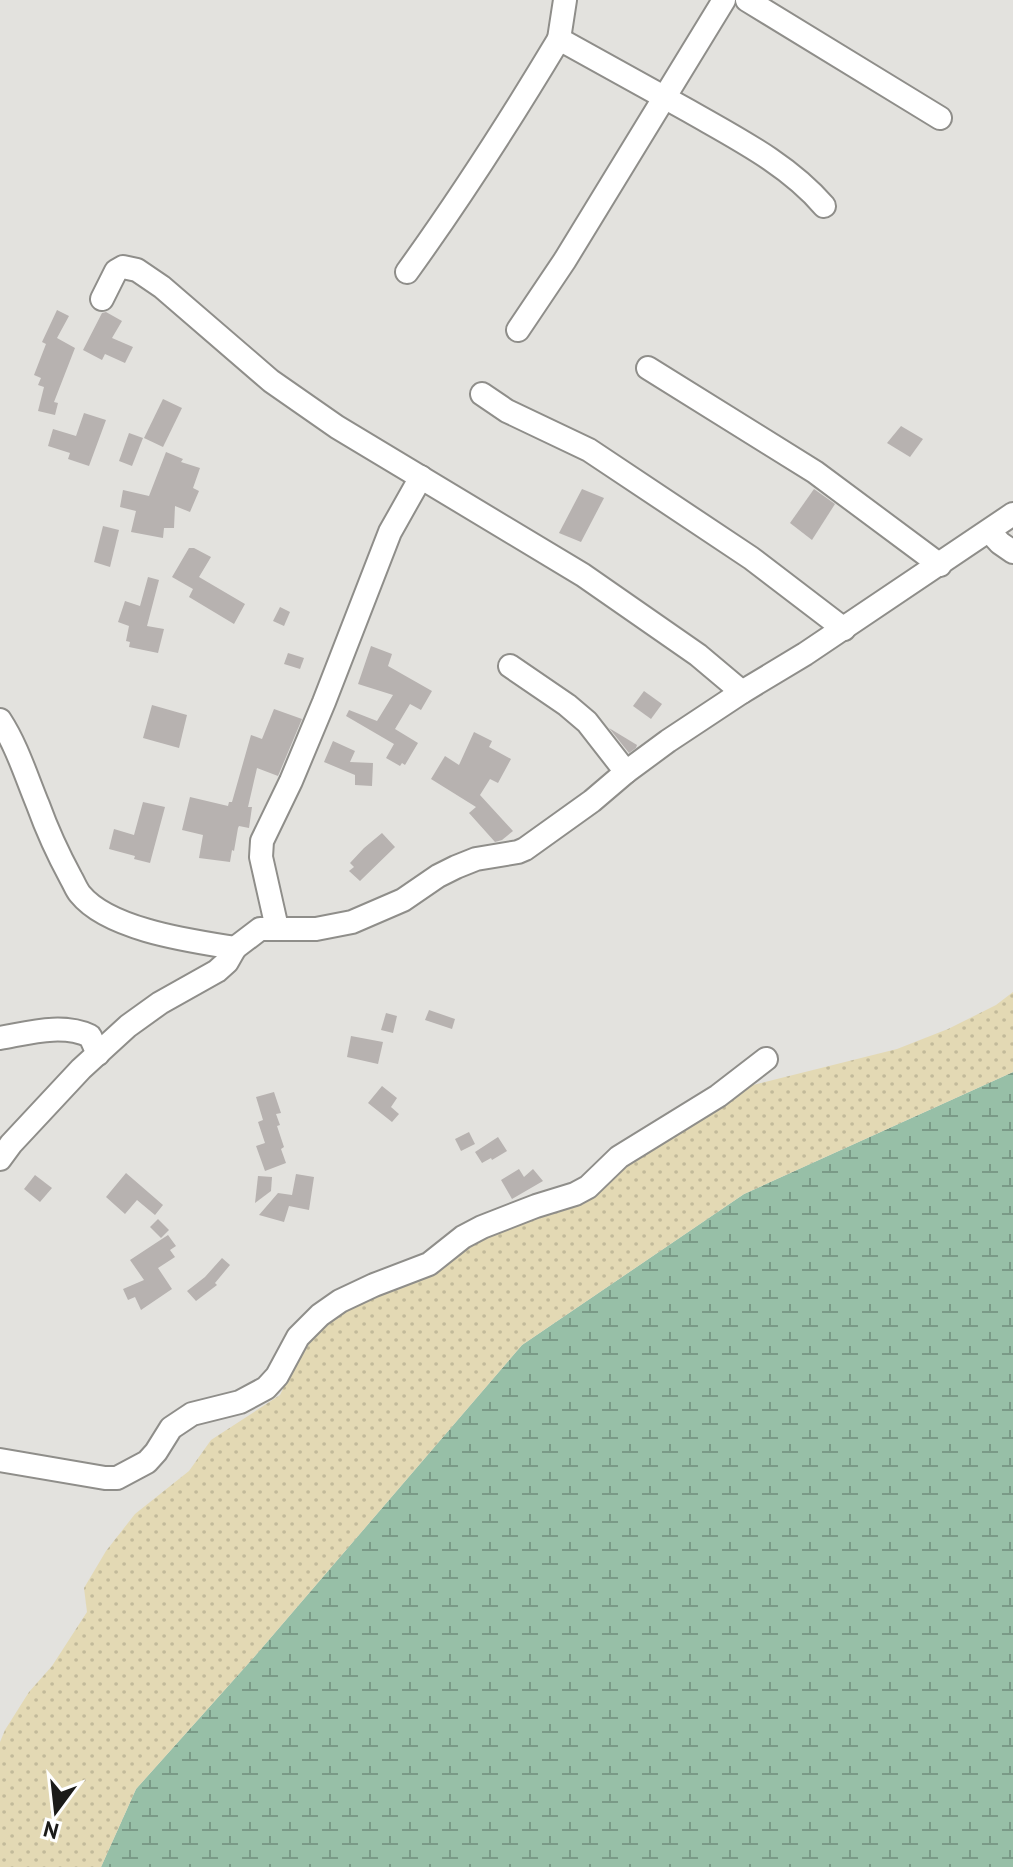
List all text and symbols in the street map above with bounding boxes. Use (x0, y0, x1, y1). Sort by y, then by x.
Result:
north arrow (16, 1771, 96, 1851)
text: N (40, 1815, 61, 1846)

